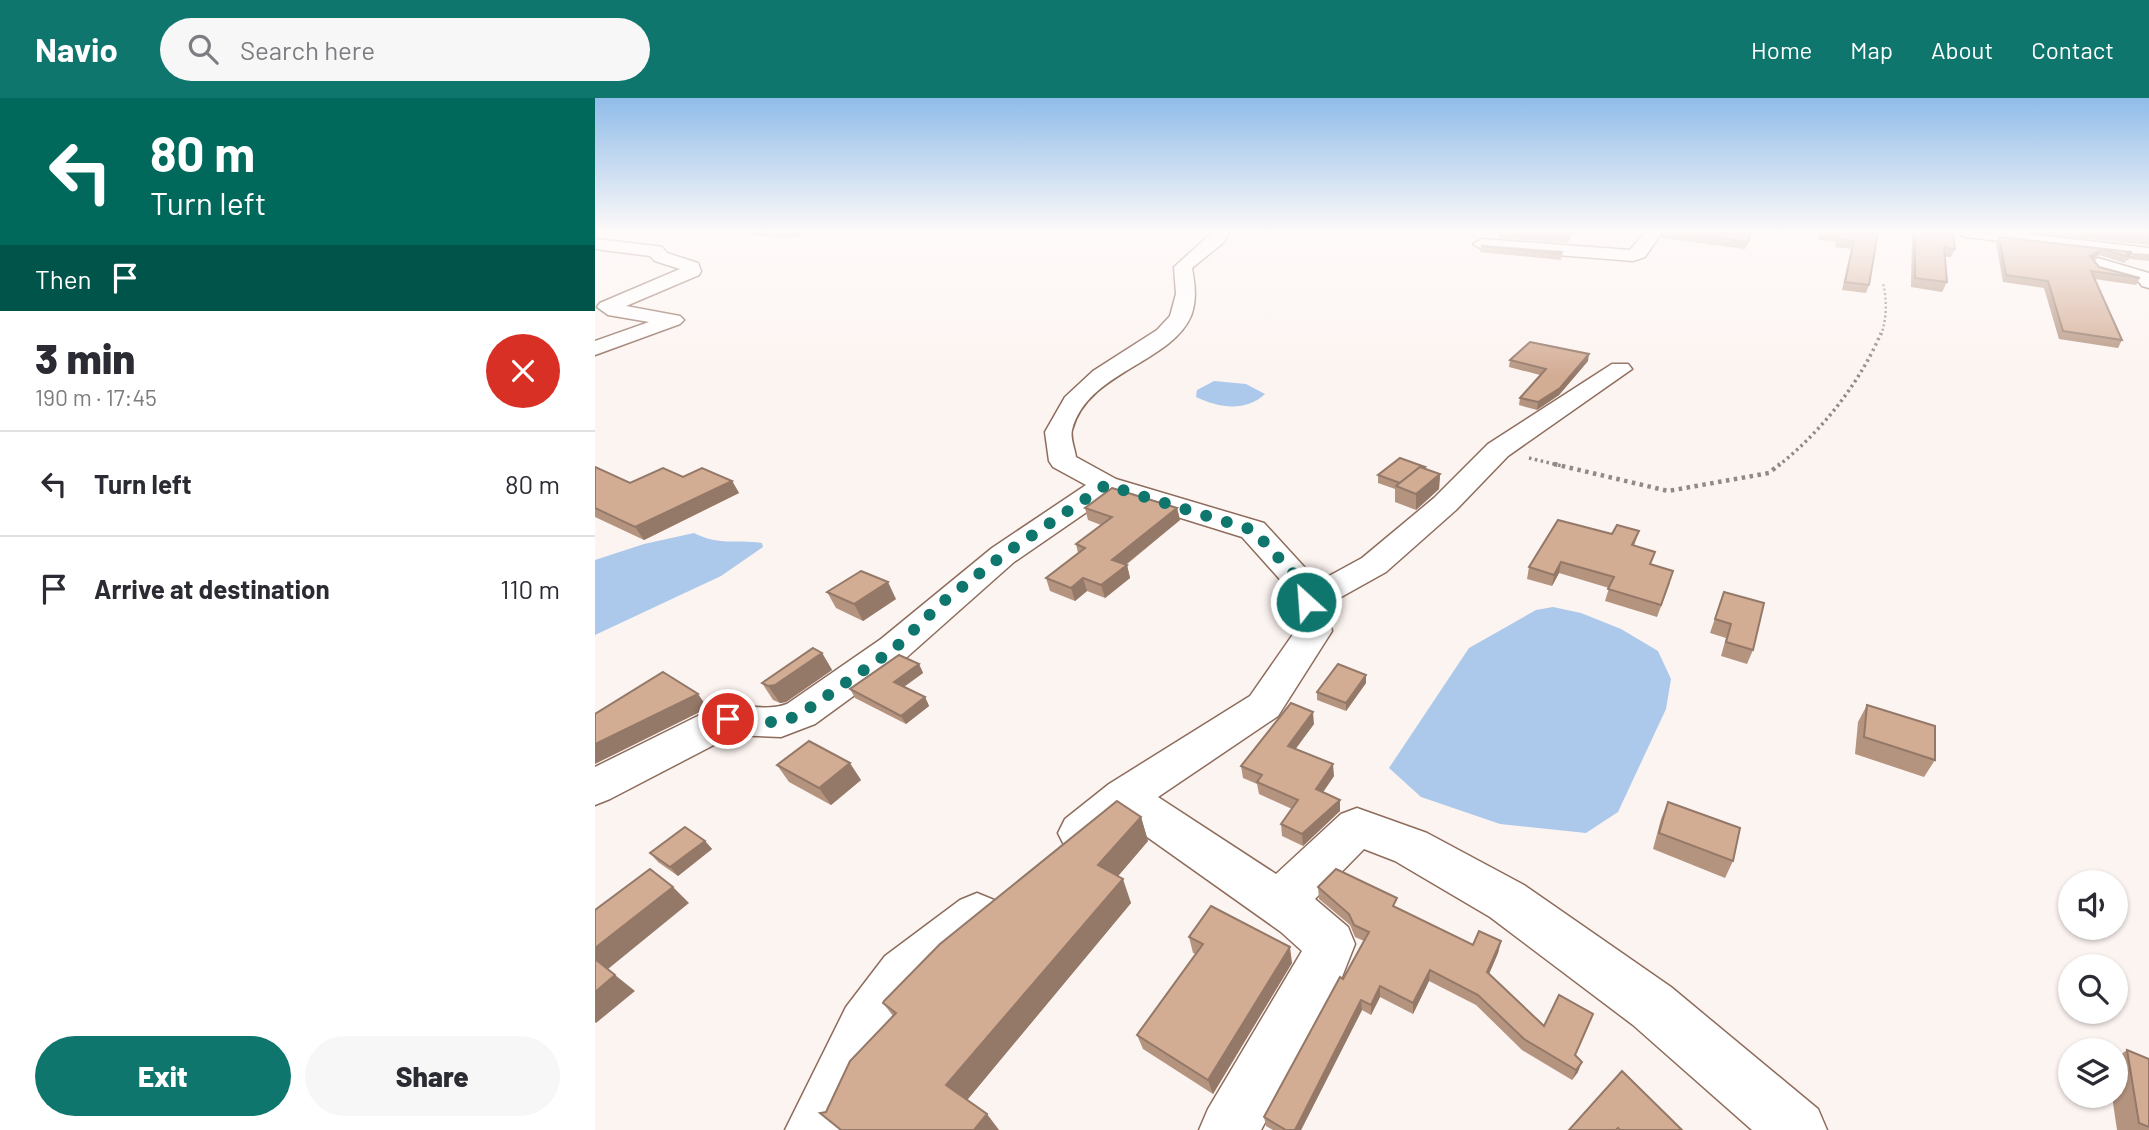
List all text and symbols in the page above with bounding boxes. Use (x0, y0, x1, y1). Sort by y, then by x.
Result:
search box (160, 18, 650, 81)
text: Navio (35, 29, 118, 69)
icon: search (184, 30, 222, 68)
text: Search here (240, 34, 375, 65)
text: Home (1751, 35, 1812, 64)
text: Map (1850, 35, 1893, 64)
text: About (1931, 35, 1993, 64)
text: Contact (2031, 35, 2114, 64)
text: 80 m (150, 123, 255, 182)
icon: left (35, 126, 126, 217)
text: Turn left (150, 183, 267, 221)
icon: arrive (106, 259, 144, 297)
text: Then (35, 263, 92, 294)
text: 3 min (35, 332, 135, 382)
button: close (486, 334, 560, 408)
text: 190 m · 17:45 (35, 383, 157, 411)
icon: left (35, 465, 73, 503)
text: Turn left (94, 468, 192, 499)
text: 80 m (505, 468, 560, 499)
position arrow (1269, 565, 1343, 639)
icon: arrive (35, 570, 73, 608)
text: Arrive at destination (94, 573, 330, 604)
text: 110 m (500, 573, 560, 604)
pin (698, 689, 758, 749)
icon: arrive (709, 700, 747, 738)
map controls (2058, 870, 2128, 1108)
button: sound (2058, 870, 2128, 940)
button: search (2058, 954, 2128, 1024)
button: Exit (35, 1036, 291, 1116)
button: Share (305, 1036, 560, 1116)
button: layers (2058, 1038, 2128, 1108)

